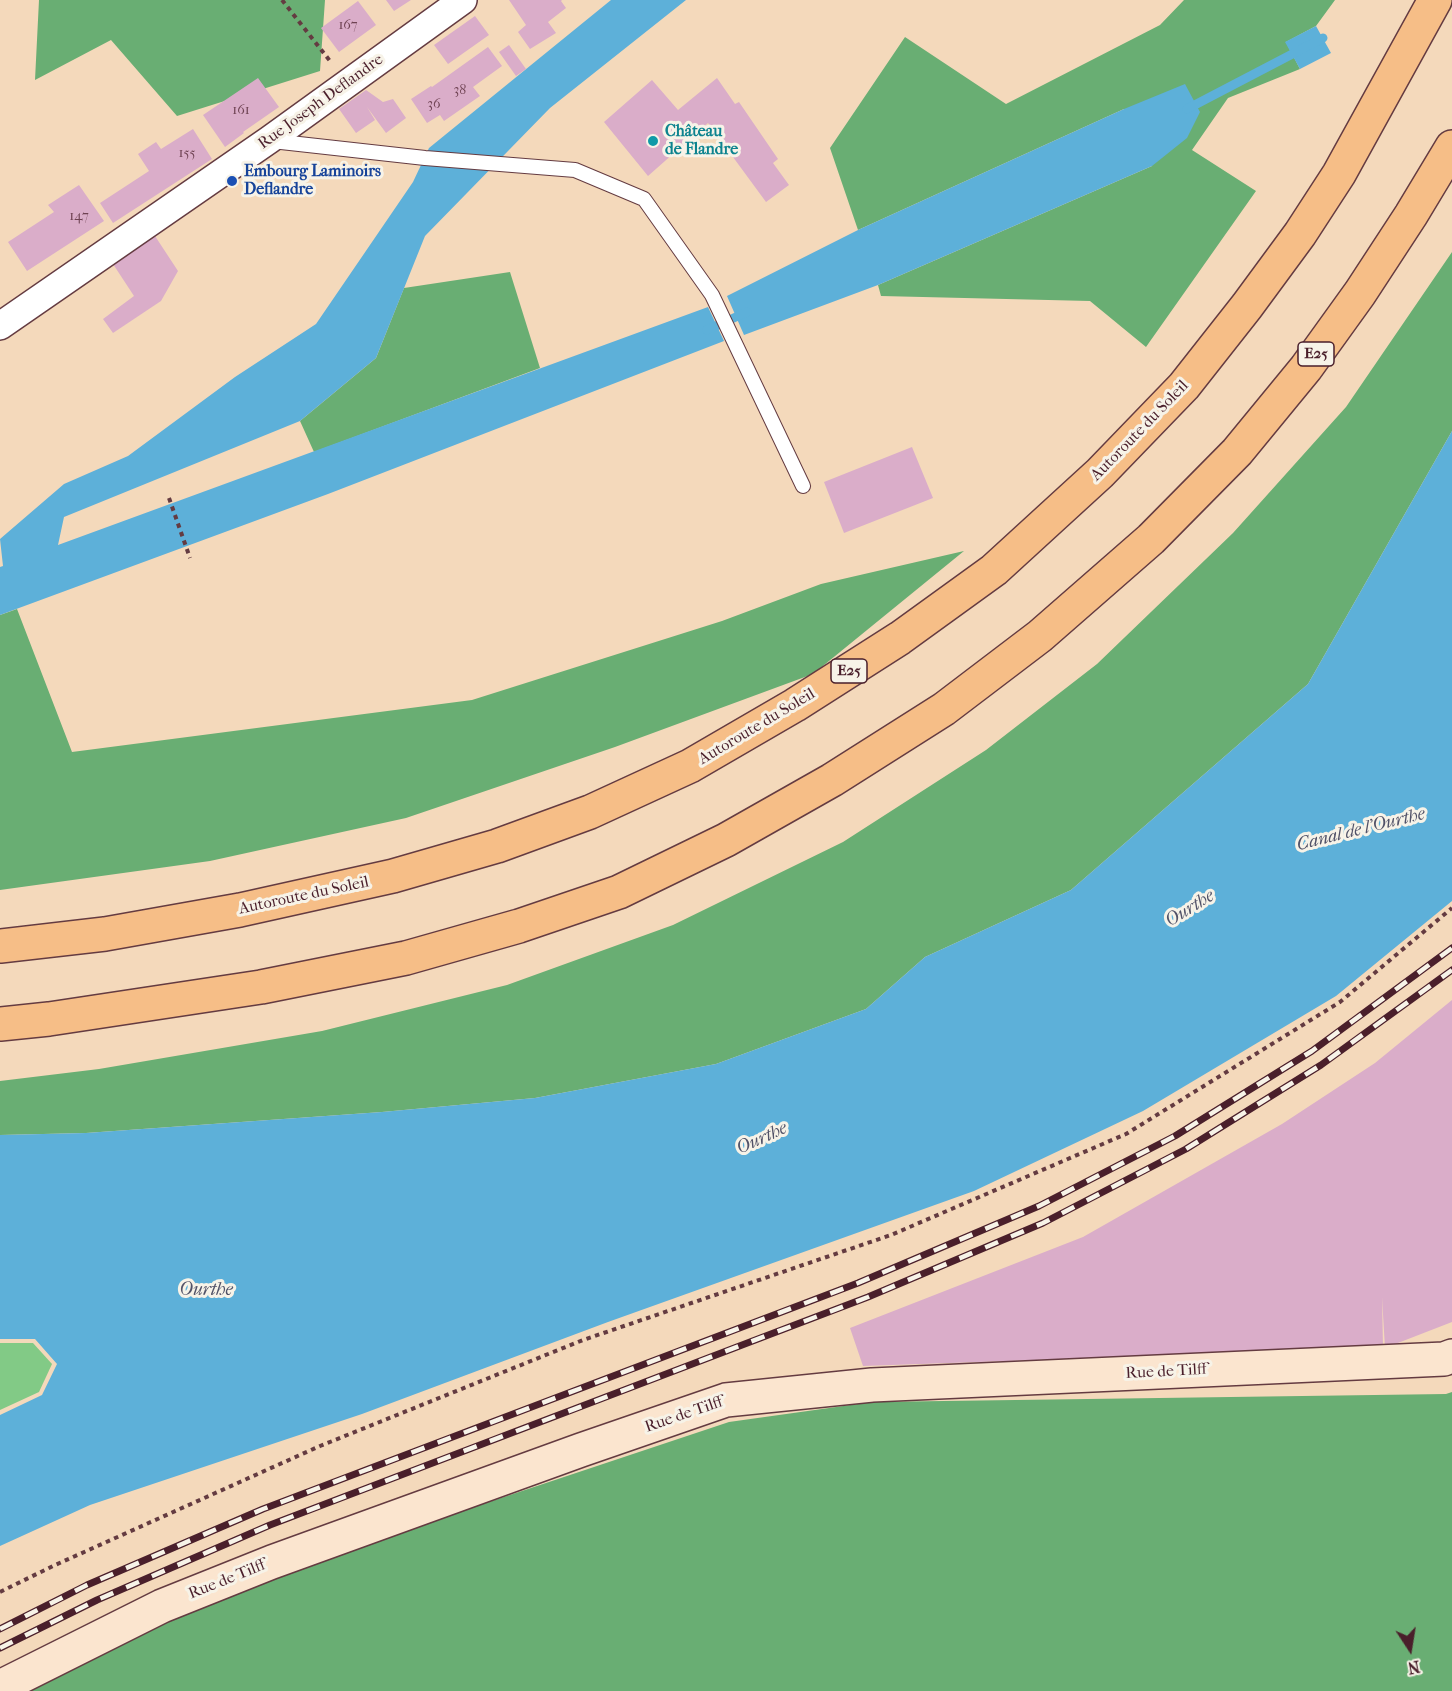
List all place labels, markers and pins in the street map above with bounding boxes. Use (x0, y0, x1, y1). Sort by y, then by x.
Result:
place label: Château de Flandre (665, 122, 738, 160)
marker: Château de Flandre (646, 134, 660, 148)
place label: Embourg Laminoirs Deflandre (244, 162, 381, 200)
marker: Embourg Laminoirs Deflandre (225, 174, 239, 188)

